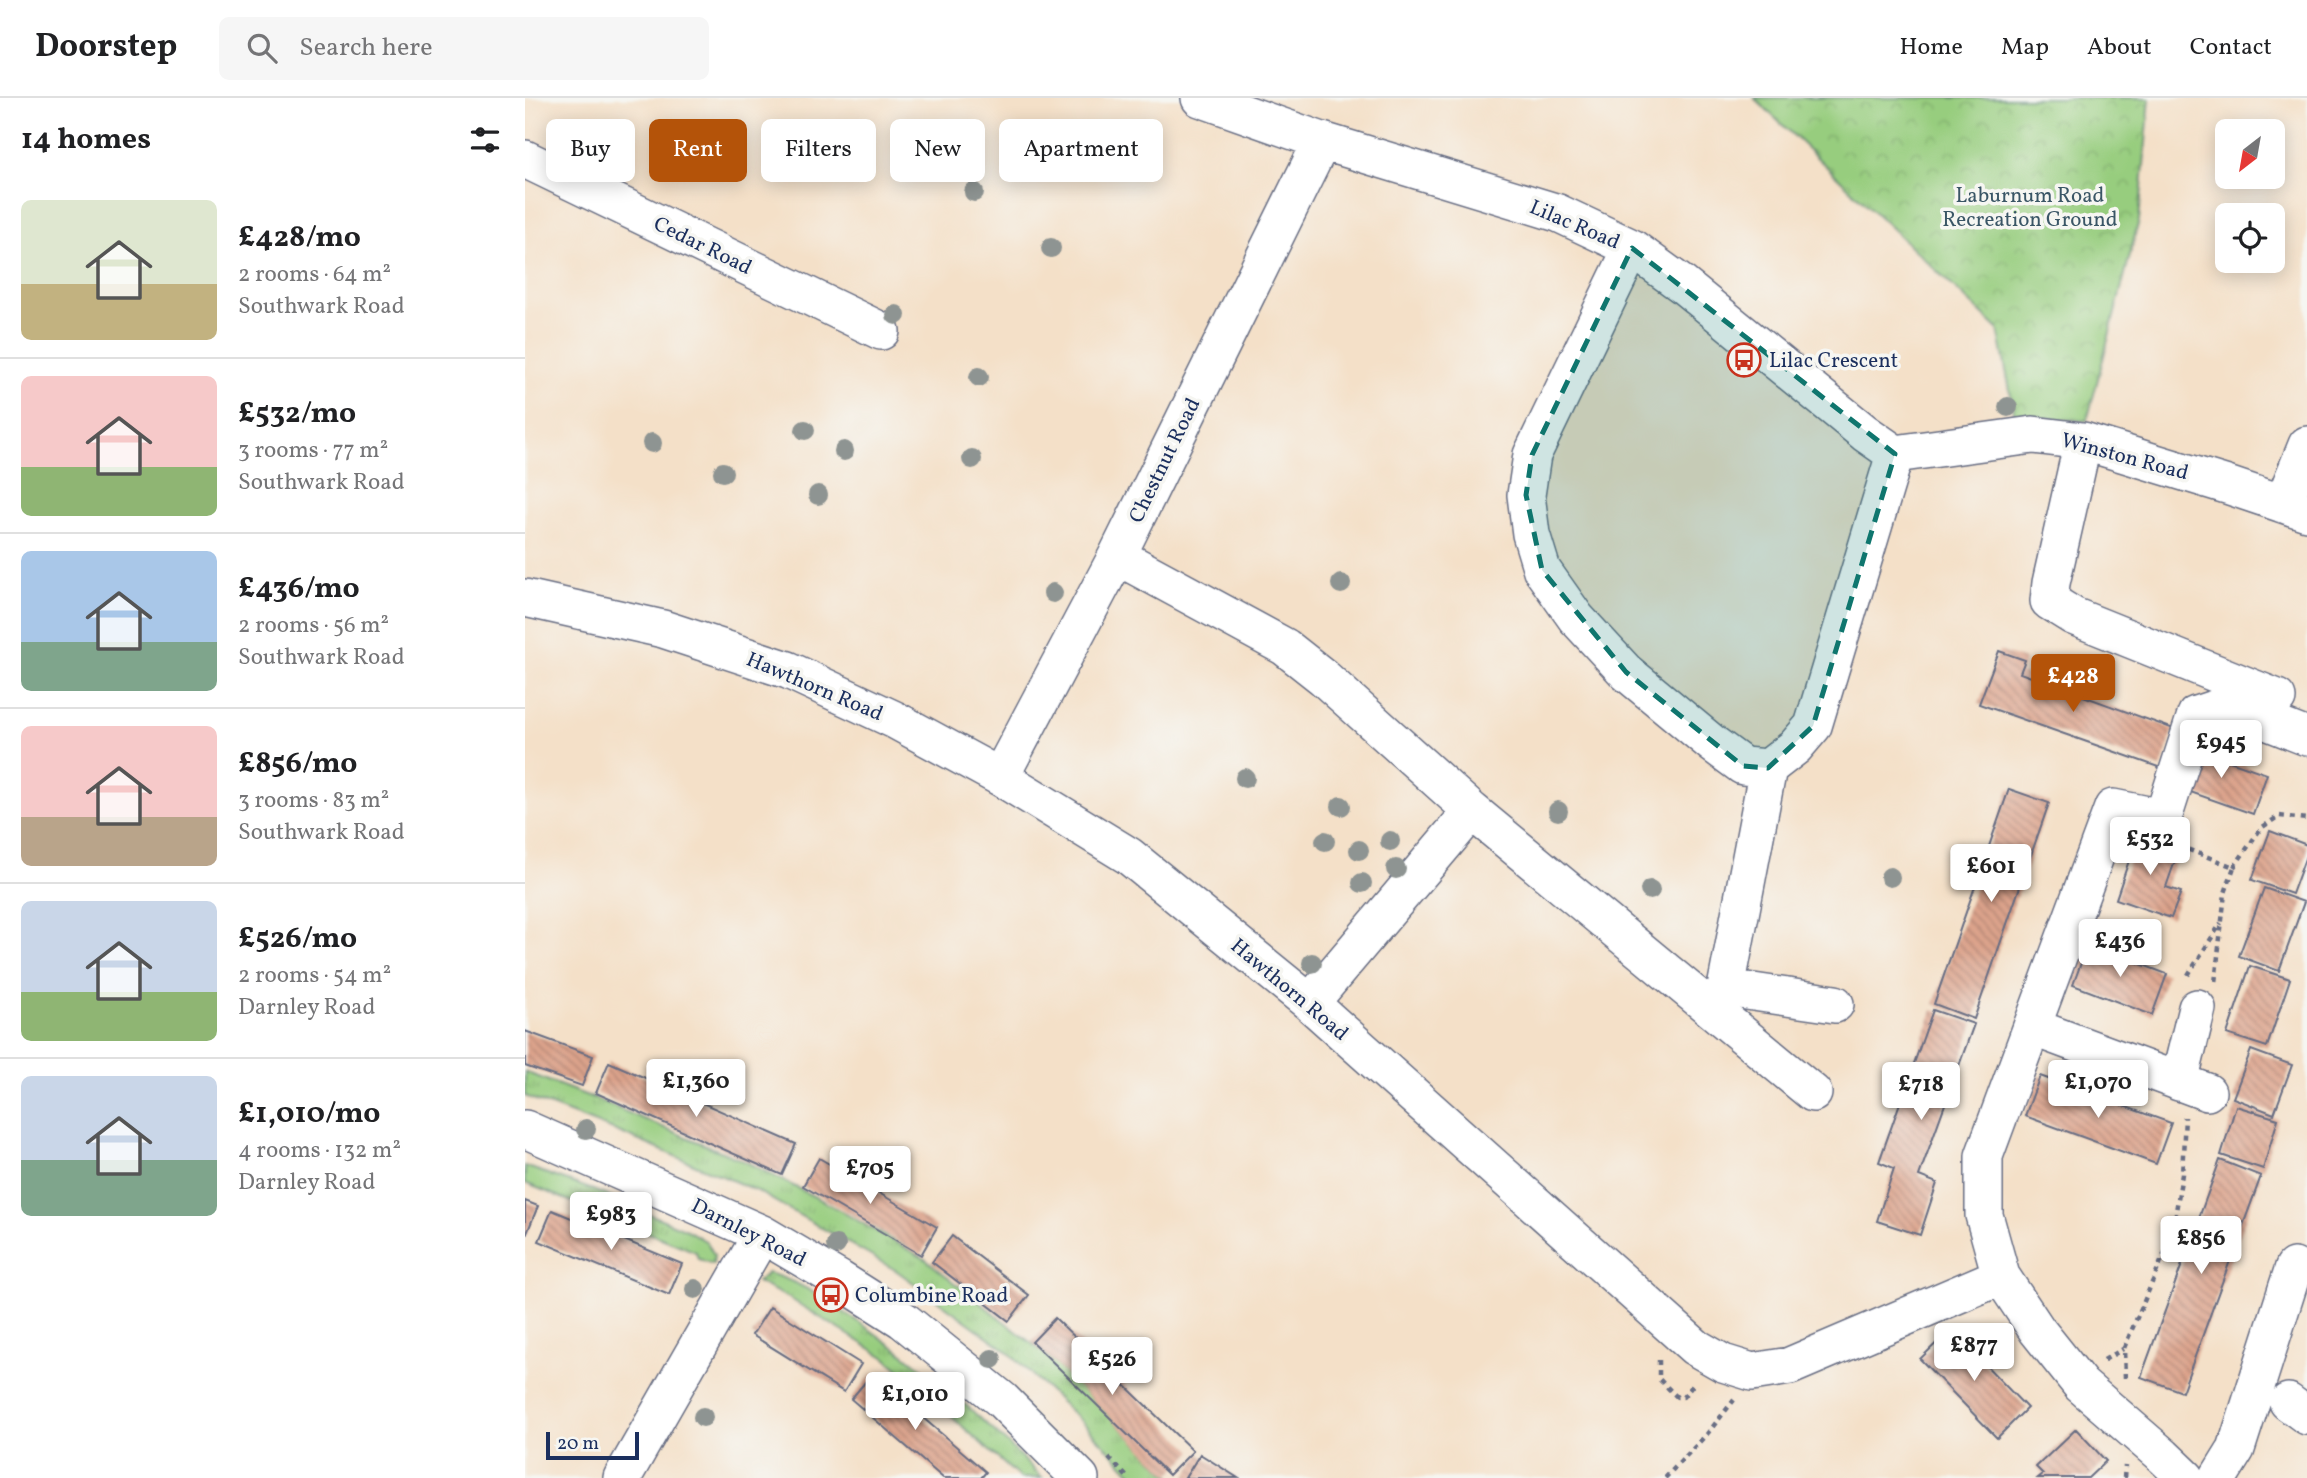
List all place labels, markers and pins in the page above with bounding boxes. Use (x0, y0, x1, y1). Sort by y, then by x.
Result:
bus stop icon: Lilac Crescent (1725, 341, 1763, 379)
place label: Lilac Crescent (1769, 347, 1898, 376)
pin: £428 (2032, 654, 2114, 714)
pin: £945 (2180, 720, 2262, 780)
pin: £532 (2109, 818, 2191, 877)
pin: £601 (1950, 844, 2032, 904)
pin: £436 (2079, 920, 2161, 979)
pin: £1,360 (639, 1060, 753, 1119)
pin: £1,070 (2041, 1060, 2155, 1120)
pin: £718 (1880, 1062, 1962, 1122)
pin: £705 (829, 1146, 911, 1206)
pin: £983 (570, 1192, 652, 1252)
pin: £856 (2160, 1216, 2242, 1276)
bus stop icon: Columbine Road (812, 1276, 850, 1314)
place label: Columbine Road (855, 1282, 1008, 1311)
pin: £877 (1933, 1324, 2015, 1383)
pin: £526 (1071, 1338, 1153, 1397)
pin: £1,010 (858, 1372, 972, 1432)

